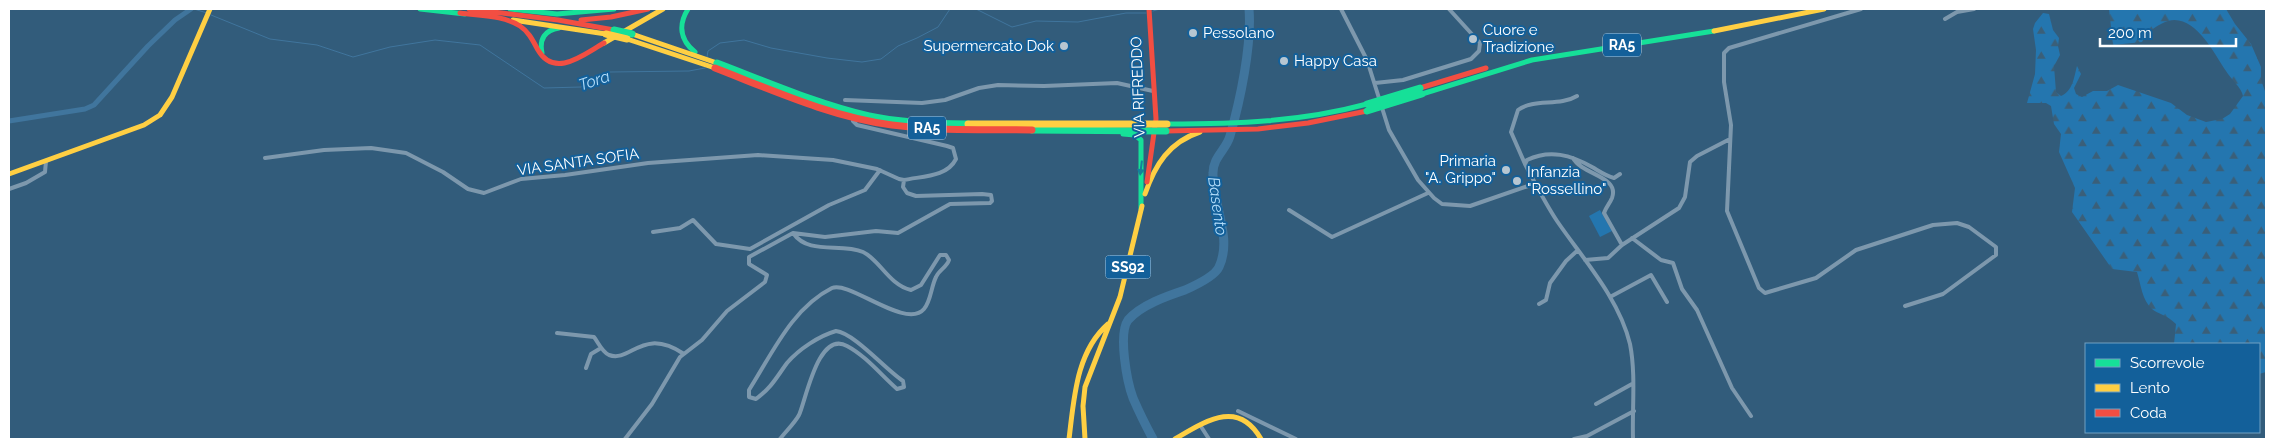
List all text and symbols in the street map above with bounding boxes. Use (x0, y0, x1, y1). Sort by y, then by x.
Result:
scale bar (2100, 15, 2236, 47)
place label: Cuore e Tradizione (1483, 21, 1554, 56)
place label: Pessolano (1203, 24, 1274, 42)
text: 200 m (2108, 24, 2152, 42)
marker: Pessolano (1187, 27, 1199, 39)
marker: Cuore e Tradizione (1467, 33, 1479, 45)
road number: RA5 (1603, 34, 1641, 56)
street label: VIA RIFREDDO (1127, 36, 1149, 138)
place label: Supermercato Dok (923, 37, 1054, 55)
marker: Supermercato Dok (1058, 40, 1070, 52)
place label: Happy Casa (1294, 52, 1377, 70)
marker: Happy Casa (1278, 55, 1290, 67)
water label: Tora (576, 66, 613, 95)
road number: RA5 (908, 116, 946, 140)
street label: VIA SANTA SOFIA (516, 145, 640, 179)
place label: Primaria "A. Grippo" (1425, 152, 1496, 187)
one-way arrow (1137, 160, 1145, 176)
place label: Infanzia "Rossellino" (1527, 163, 1606, 198)
marker: Primaria "A. Grippo" (1500, 164, 1512, 176)
marker: Infanzia "Rossellino" (1511, 175, 1523, 187)
water label: Basento (1204, 176, 1231, 237)
road number: SS92 (1106, 256, 1150, 278)
legend (2085, 343, 2260, 433)
text: Scorrevole (2130, 354, 2205, 372)
text: Lento (2130, 379, 2170, 397)
text: Coda (2130, 404, 2167, 422)

